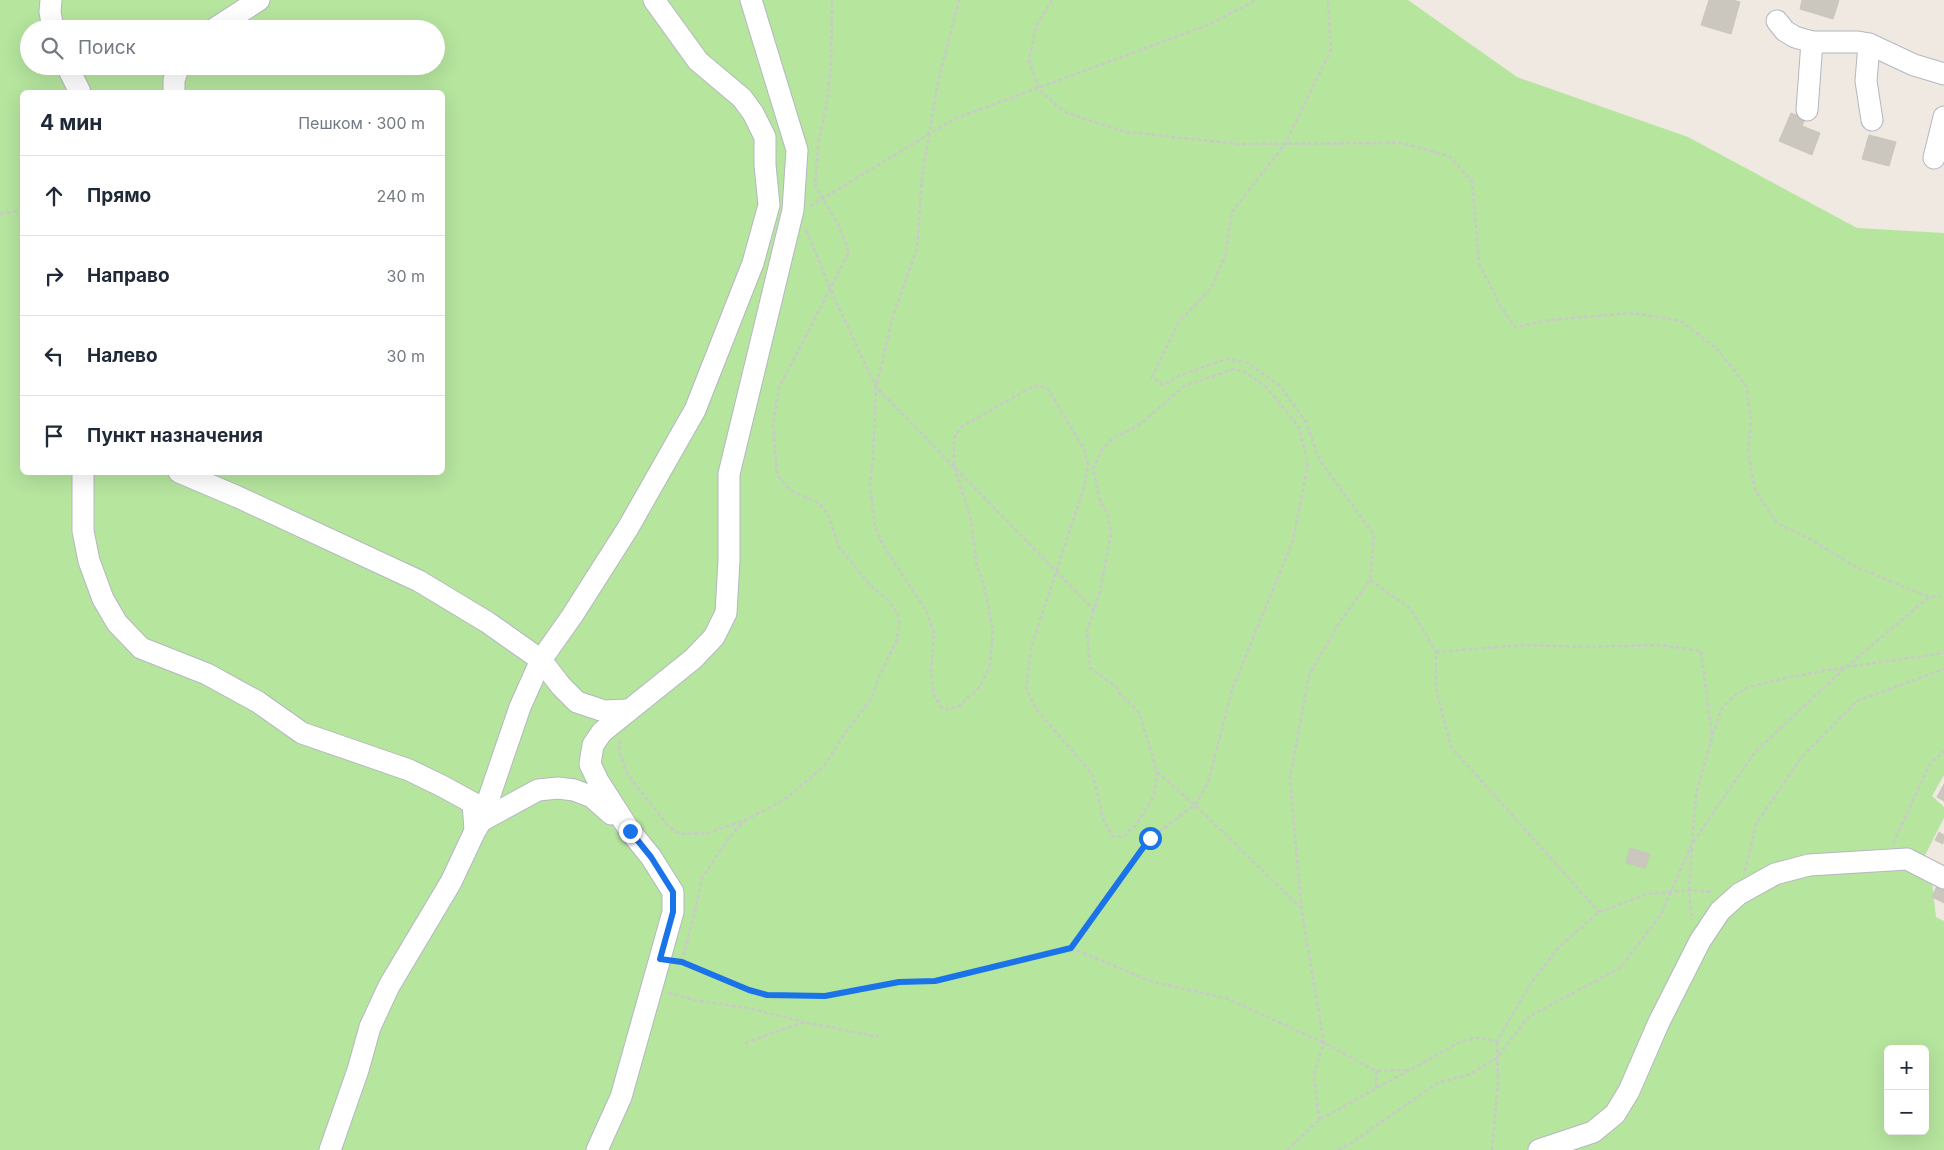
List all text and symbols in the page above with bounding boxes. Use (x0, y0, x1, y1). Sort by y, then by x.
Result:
search box (20, 20, 445, 75)
icon: search (38, 34, 66, 62)
text: Поиск (78, 36, 136, 59)
text: 4 мин (40, 110, 102, 135)
text: Пешком · 300 m (298, 113, 425, 133)
icon: ahead (40, 182, 68, 210)
text: Прямо (87, 184, 151, 207)
text: 240 m (377, 186, 425, 206)
icon: right (40, 262, 68, 290)
text: Направо (87, 264, 170, 287)
text: 30 m (387, 266, 425, 286)
icon: left (40, 342, 68, 370)
text: Налево (87, 344, 158, 367)
text: 30 m (387, 346, 425, 366)
icon: arrive (40, 422, 68, 450)
text: Пункт назначения (87, 424, 263, 447)
route end (619, 820, 642, 843)
route start (1139, 827, 1162, 850)
map controls (1884, 1045, 1929, 1135)
button: + (1884, 1045, 1929, 1090)
button: − (1884, 1090, 1929, 1135)

